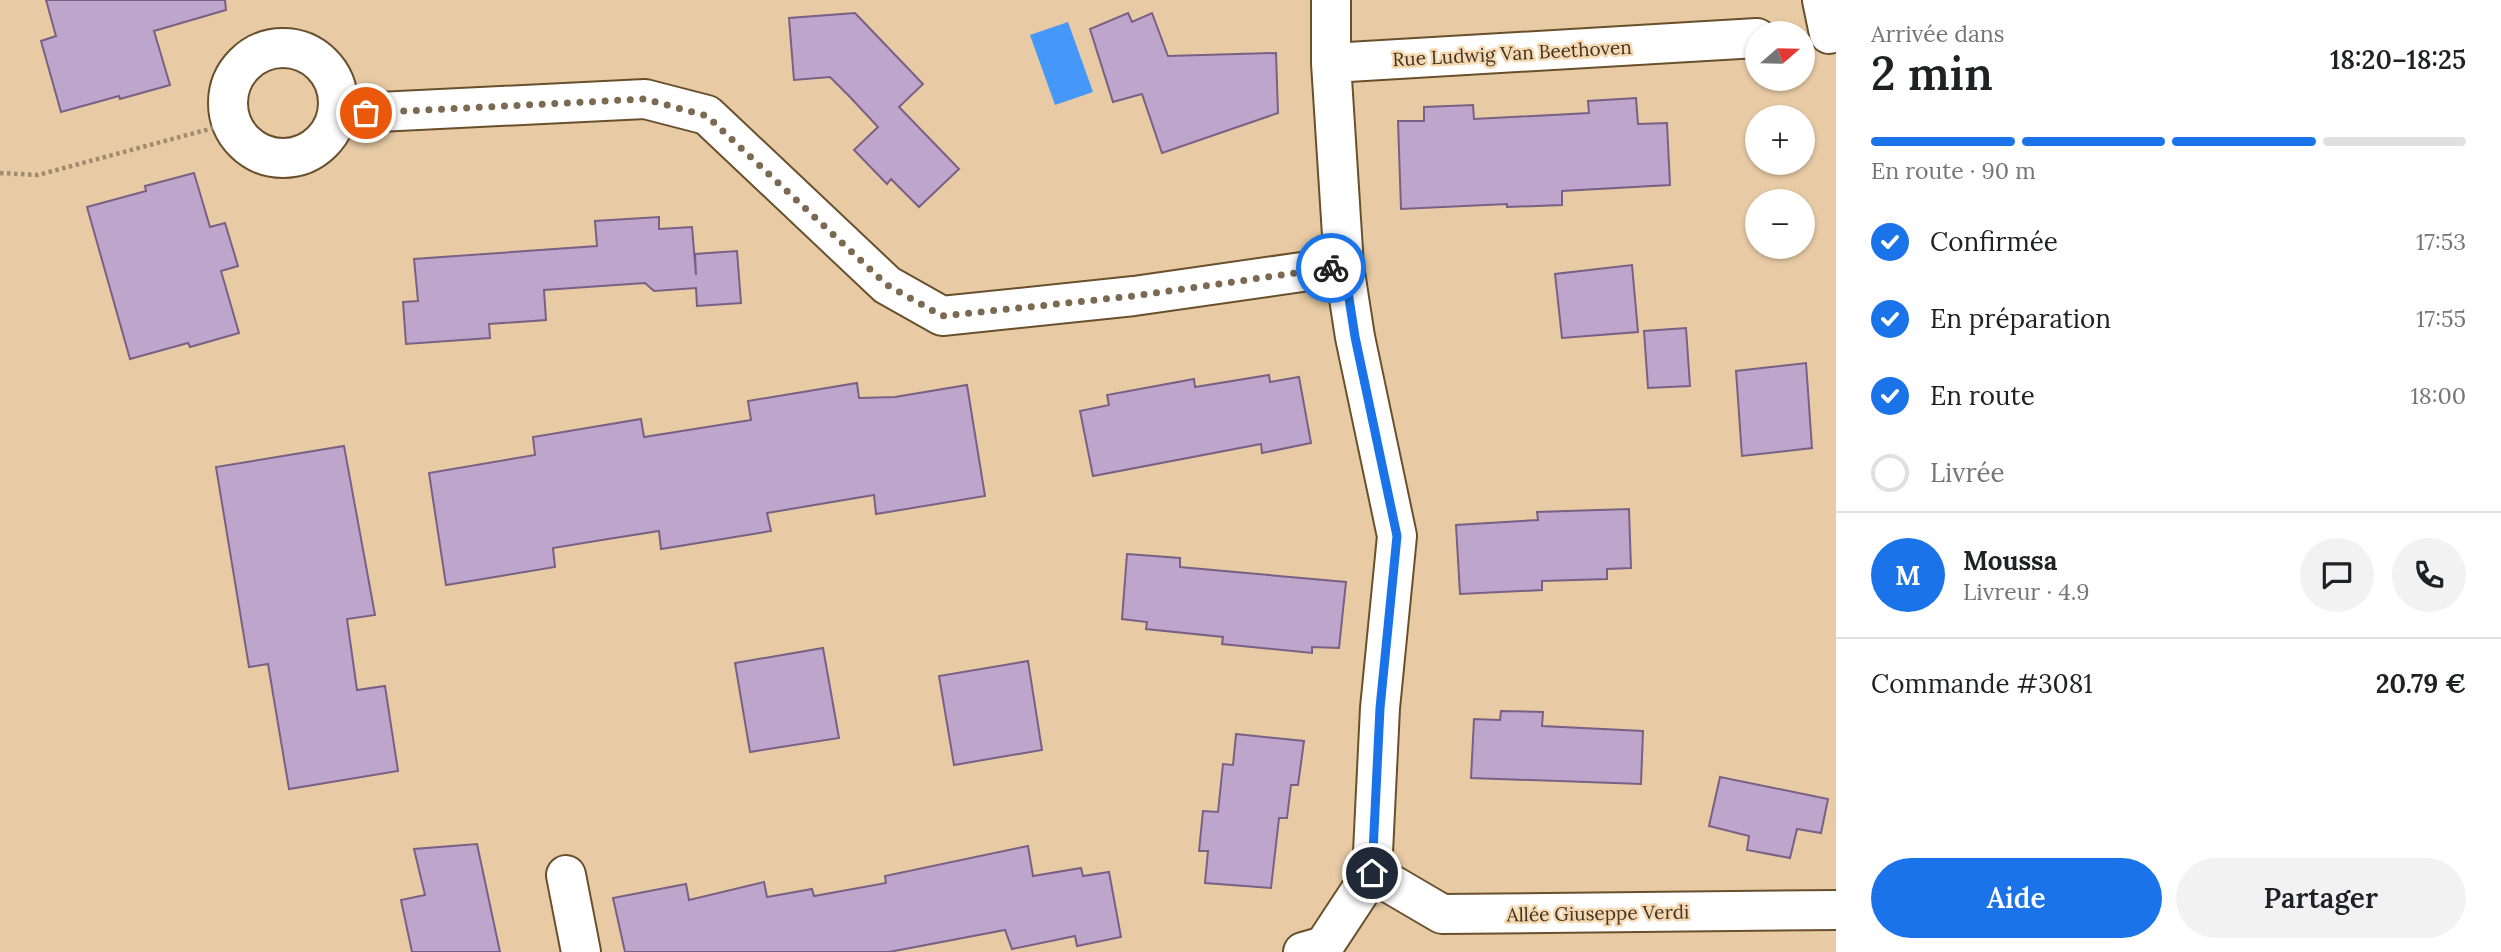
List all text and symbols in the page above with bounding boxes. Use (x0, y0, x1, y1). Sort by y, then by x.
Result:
text: Arrivée dans (1871, 19, 2004, 48)
north arrow (1745, 21, 1815, 91)
map controls (1745, 21, 1815, 259)
street label: Rue Ludwig Van Beethoven (1392, 35, 1632, 71)
text: 18:20–18:25 (2330, 43, 2466, 76)
text: 2 min (1871, 44, 1993, 103)
pin (336, 83, 396, 143)
icon: bag (347, 94, 385, 132)
button: + (1745, 105, 1815, 175)
text: En route · 90 m (1871, 156, 2036, 185)
button: − (1745, 189, 1815, 259)
icon: check (1871, 223, 1909, 261)
text: Confirmée (1930, 225, 2058, 258)
text: 17:53 (2416, 227, 2466, 256)
courier (1296, 233, 1366, 303)
icon: bike (1312, 249, 1350, 287)
icon: check (1871, 300, 1909, 338)
text: En préparation (1930, 302, 2111, 335)
text: 17:55 (2416, 304, 2466, 333)
icon: check (1871, 377, 1909, 415)
text: En route (1930, 379, 2035, 412)
text: 18:00 (2410, 381, 2466, 410)
text: Livrée (1930, 456, 2005, 489)
button: chat (2300, 538, 2374, 612)
button: phone (2392, 538, 2466, 612)
text: Moussa (1963, 544, 2057, 577)
text: M (1895, 559, 1921, 592)
text: Livreur · 4.9 (1963, 577, 2090, 606)
text: Commande #3081 (1871, 667, 2093, 700)
text: 20.79 € (2376, 667, 2466, 700)
pin (1342, 843, 1402, 903)
icon: home (1353, 854, 1391, 892)
button: Aide (1871, 858, 2162, 938)
button: Partager (2176, 858, 2466, 938)
street label: Allée Giuseppe Verdi (1505, 899, 1690, 927)

